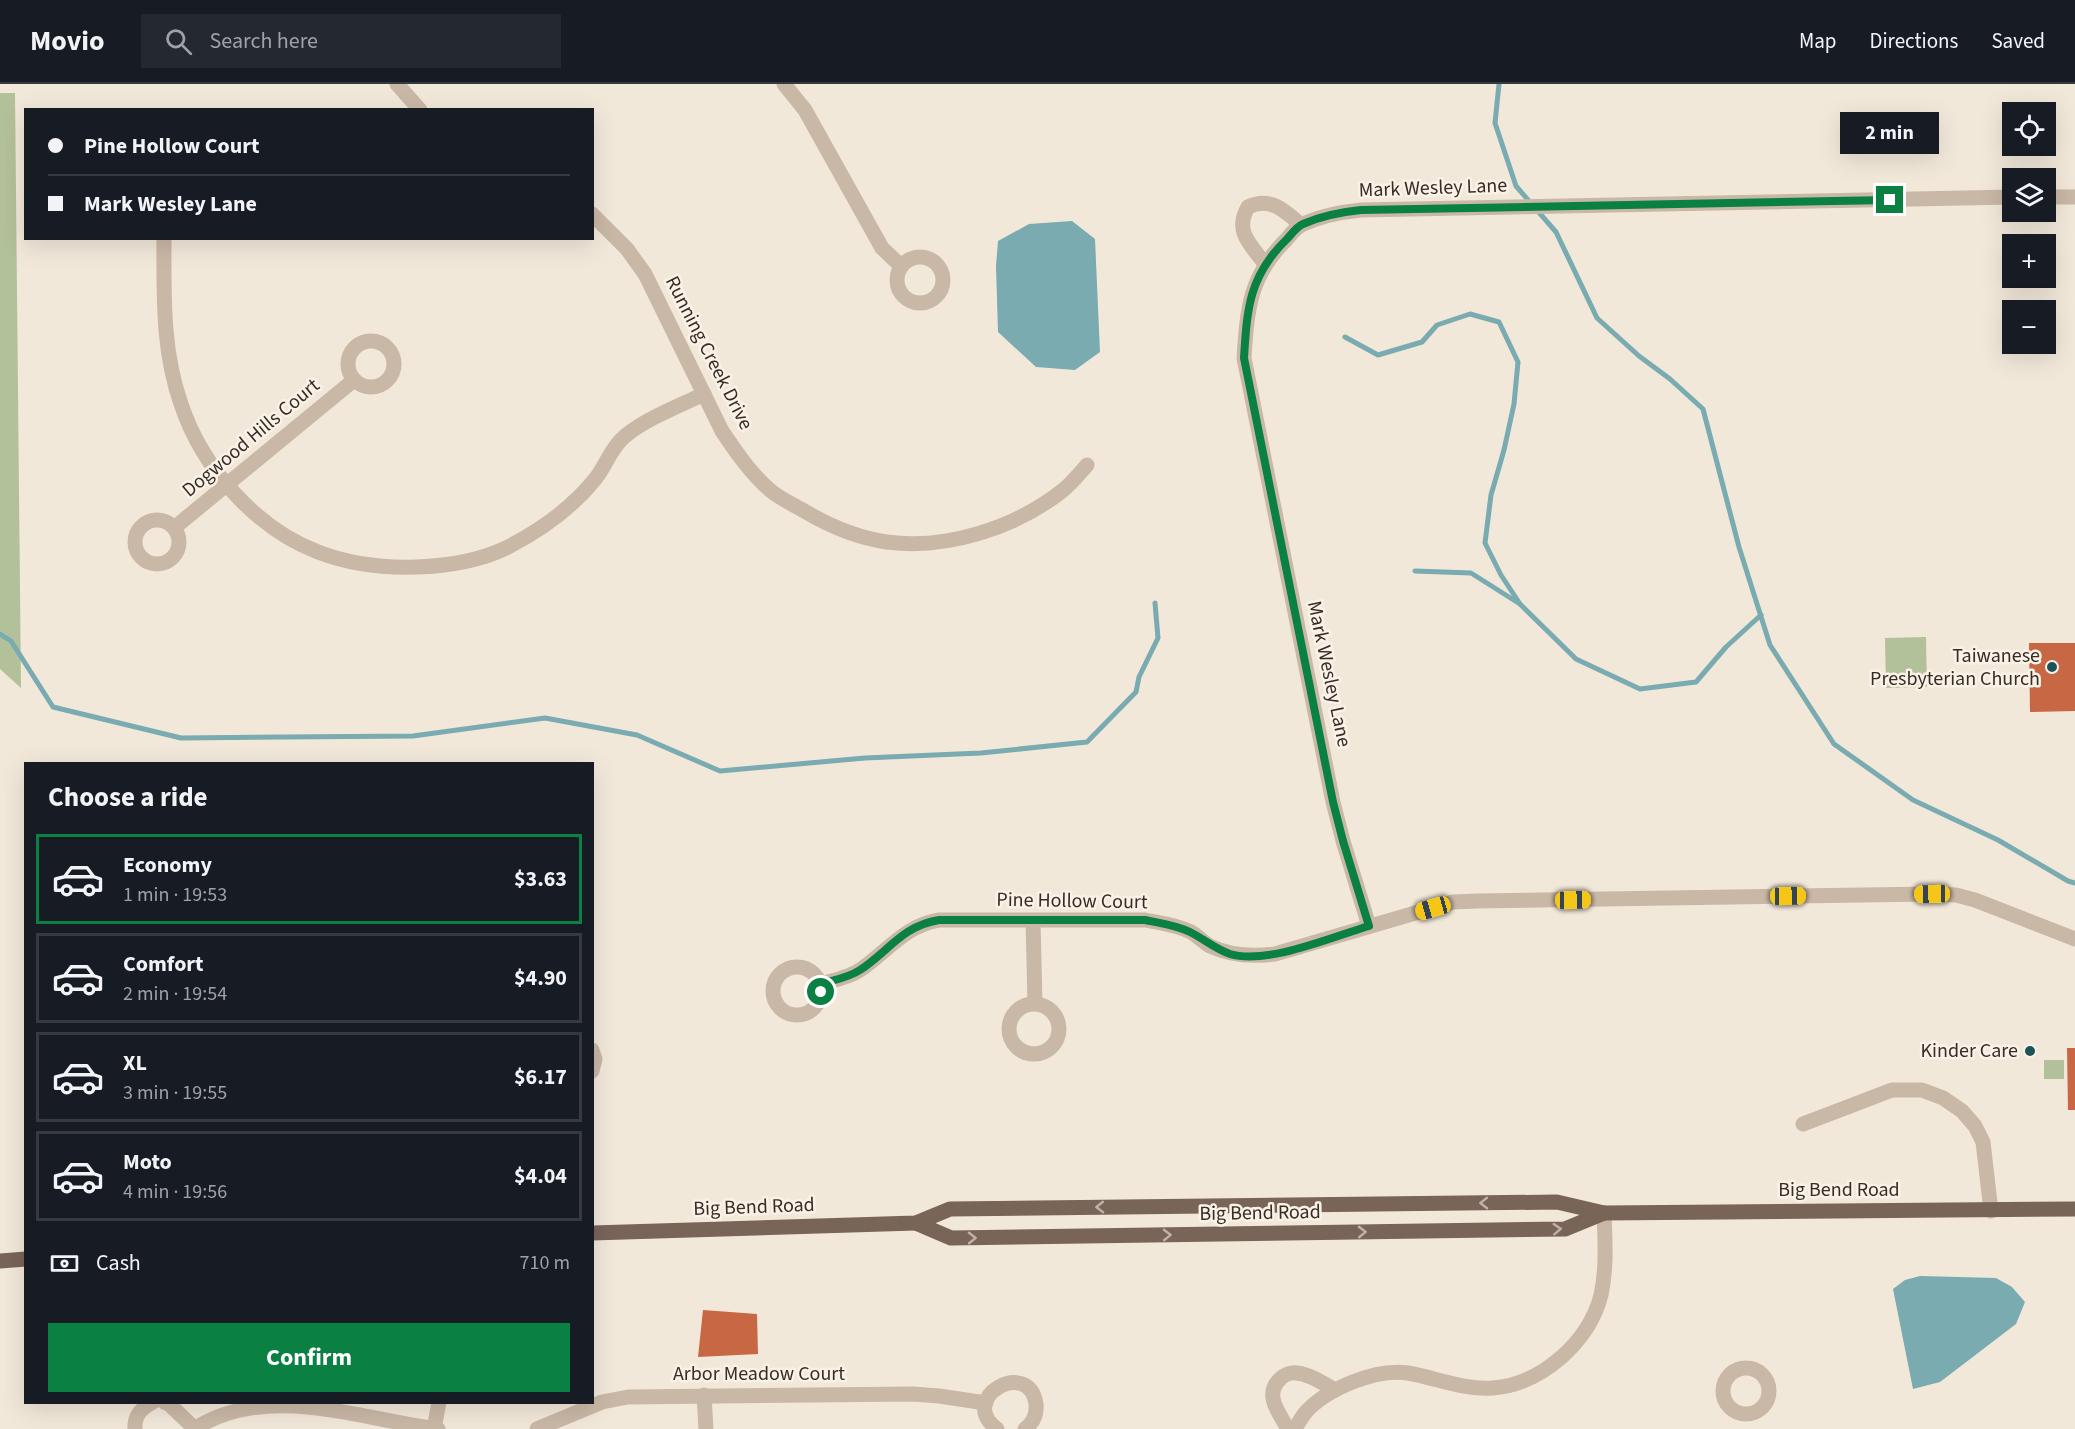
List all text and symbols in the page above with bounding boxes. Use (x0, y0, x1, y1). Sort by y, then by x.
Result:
search box (141, 14, 561, 68)
text: Movio (30, 21, 105, 61)
icon: search (162, 25, 195, 58)
text: Search here (210, 25, 318, 57)
text: Map (1799, 26, 1837, 56)
text: Directions (1870, 26, 1958, 56)
text: Saved (1991, 26, 2045, 56)
map controls (2002, 102, 2056, 354)
button: locate (2002, 102, 2056, 156)
callout: 2 min (1840, 113, 1940, 155)
text: 2 min (1865, 119, 1914, 147)
text: Pine Hollow Court (84, 130, 259, 162)
button: layers (2002, 168, 2056, 222)
street label: Mark Wesley Lane (1358, 171, 1508, 205)
route end (1876, 186, 1903, 213)
text: Mark Wesley Lane (84, 188, 257, 220)
button: + (2002, 234, 2056, 288)
street label: Running Creek Drive (658, 271, 760, 435)
button: − (2002, 300, 2056, 354)
street label: Dogwood Hills Court (176, 372, 326, 504)
street label: Mark Wesley Lane (1300, 598, 1358, 750)
place label: Taiwanese Presbyterian Church (1870, 642, 2040, 693)
marker: Taiwanese Presbyterian Church (2045, 660, 2059, 674)
text: Choose a ride (48, 778, 208, 817)
text: Economy (123, 849, 212, 881)
icon: car (51, 852, 105, 906)
text: $3.63 (514, 863, 567, 895)
text: 1 min · 19:53 (123, 881, 227, 909)
car (1914, 885, 1950, 903)
street label: Pine Hollow Court (996, 886, 1148, 916)
car (1770, 887, 1806, 905)
car (1555, 891, 1591, 909)
car (1413, 894, 1453, 922)
text: Comfort (123, 948, 204, 980)
icon: car (51, 951, 105, 1005)
text: $4.90 (514, 962, 567, 994)
route start (807, 978, 834, 1005)
text: 2 min · 19:54 (123, 980, 227, 1008)
place label: Kinder Care (1920, 1037, 2018, 1065)
marker: Kinder Care (2023, 1044, 2037, 1058)
text: XL (123, 1047, 147, 1079)
icon: car (51, 1050, 105, 1104)
text: $6.17 (514, 1061, 567, 1093)
text: 3 min · 19:55 (123, 1079, 227, 1107)
text: Moto (123, 1146, 172, 1178)
icon: car (51, 1149, 105, 1203)
text: $4.04 (514, 1160, 567, 1192)
street label: Big Bend Road (1778, 1176, 1900, 1204)
text: 4 min · 19:56 (123, 1178, 227, 1206)
street label: Big Bend Road (693, 1191, 815, 1223)
one-way arrow (1479, 1197, 1488, 1209)
street label: Big Bend Road (1199, 1198, 1321, 1228)
one-way arrow (1095, 1201, 1104, 1214)
one-way arrow (1552, 1222, 1561, 1235)
one-way arrow (1357, 1226, 1366, 1238)
one-way arrow (1162, 1229, 1171, 1241)
one-way arrow (967, 1232, 976, 1244)
icon: cash (48, 1247, 81, 1280)
text: Cash (96, 1247, 141, 1279)
text: 710 m (520, 1249, 570, 1277)
button: Confirm (48, 1323, 570, 1392)
street label: Arbor Meadow Court (673, 1360, 845, 1388)

